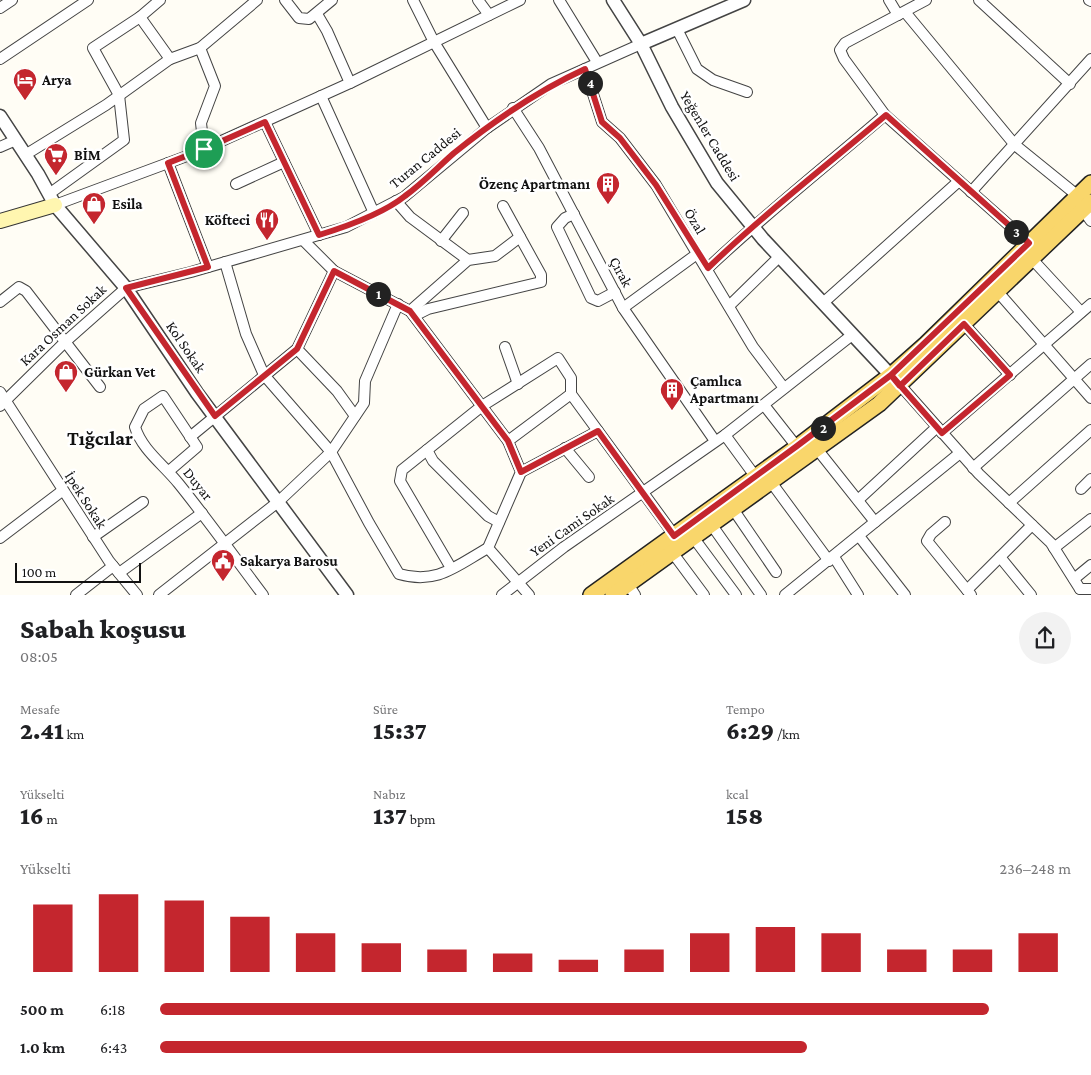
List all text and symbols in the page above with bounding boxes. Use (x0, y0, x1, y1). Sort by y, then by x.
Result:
hotel icon: Arya (12, 67, 38, 101)
pin: 4 (578, 70, 602, 96)
place label: Arya (41, 72, 72, 88)
text: 4 (587, 75, 594, 91)
street label: Yeğenler Caddesi (676, 88, 743, 184)
street label: Turan Caddesi (386, 124, 464, 192)
pin (183, 128, 225, 170)
icon: arrive (190, 135, 218, 163)
supermarket icon: BİM (43, 142, 69, 176)
place label: BİM (74, 147, 101, 163)
building icon: Özenç Apartmanı (595, 171, 621, 205)
place label: Özenç Apartmanı (479, 176, 591, 192)
shop icon: Esila (81, 191, 107, 225)
place label: Esila (112, 196, 143, 212)
street label: Özal (681, 205, 709, 237)
restaurant icon: Köfteci (254, 207, 280, 241)
place label: Köfteci (205, 212, 251, 228)
pin: 3 (1004, 220, 1028, 244)
text: 3 (1013, 224, 1020, 240)
street label: Çırak (606, 254, 636, 291)
street label: Kara Osman Sokak (17, 281, 110, 369)
pin: 1 (366, 282, 390, 306)
text: 1 (376, 286, 381, 302)
street label: Kol Sokak (163, 318, 209, 376)
shop icon: Gürkan Vet (53, 359, 79, 393)
place label: Gürkan Vet (84, 364, 156, 380)
place label: Çamlıca Apartmanı (689, 373, 760, 406)
building icon: Çamlıca Apartmanı (659, 377, 685, 411)
pin: 2 (810, 416, 836, 440)
text: 2 (820, 420, 827, 436)
district label: Tığcılar (67, 427, 133, 449)
street label: Duyar (179, 465, 216, 505)
street label: İpek Sokak (61, 469, 111, 533)
street label: Yeni Cami Sokak (527, 490, 618, 560)
public building icon: Sakarya Barosu (210, 548, 236, 582)
place label: Sakarya Barosu (240, 553, 338, 569)
scale bar (15, 560, 141, 583)
text: 100 m (22, 564, 56, 580)
button: share (1019, 612, 1071, 664)
text: Sabah koşusu (20, 613, 186, 644)
text: 08:05 (20, 648, 58, 665)
text: Mesafe (20, 701, 60, 717)
text: Süre (373, 701, 398, 717)
text: Tempo (726, 701, 765, 717)
text: 2.41 (20, 717, 64, 744)
text: 15:37 (373, 717, 427, 744)
text: 6:29 (726, 717, 774, 744)
text: km (64, 726, 84, 742)
text: /km (774, 726, 800, 742)
text: Yükselti (20, 786, 64, 802)
text: Nabız (373, 786, 405, 802)
text: kcal (726, 786, 749, 802)
text: 16 (20, 802, 44, 829)
text: 137 (373, 802, 407, 829)
text: 158 (726, 802, 763, 829)
text: m (44, 811, 58, 827)
text: bpm (407, 811, 436, 827)
text: Yükselti (20, 860, 71, 877)
text: 236–248 m (1000, 860, 1071, 877)
text: 500 m (20, 1001, 64, 1018)
text: 6:18 (100, 1001, 126, 1018)
text: 1.0 km (20, 1039, 65, 1056)
text: 6:43 (100, 1039, 127, 1056)

